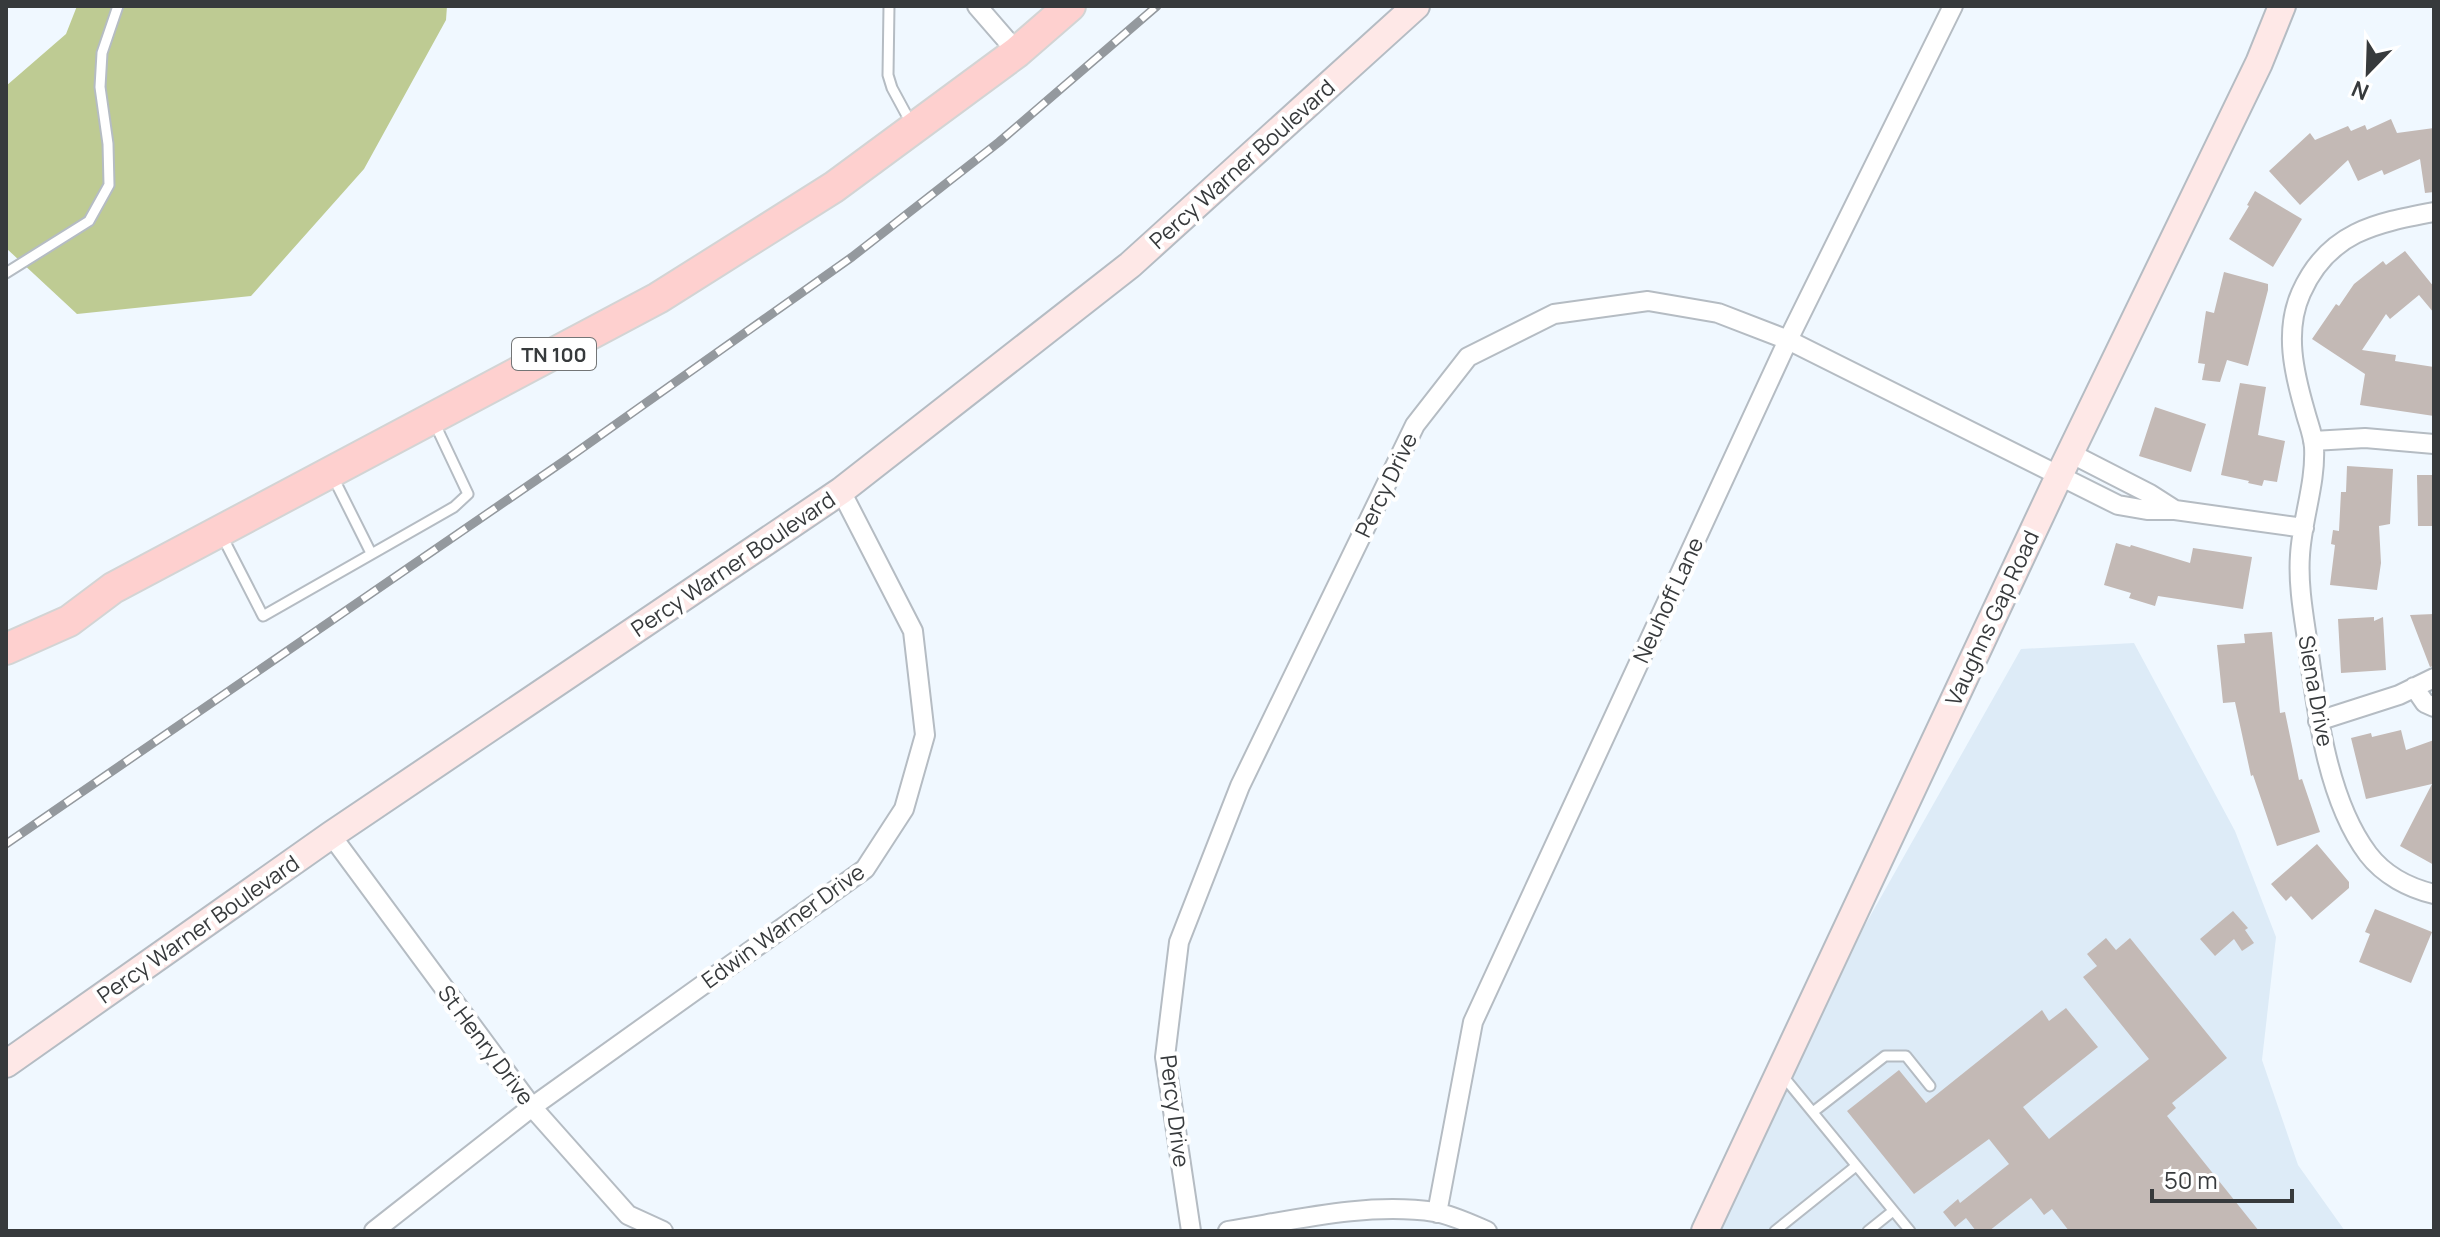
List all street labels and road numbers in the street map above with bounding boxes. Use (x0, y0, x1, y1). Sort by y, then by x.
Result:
street label: Percy Warner Boulevard (1143, 73, 1341, 255)
road number: TN 100 (512, 338, 596, 370)
street label: Percy Drive (1348, 428, 1424, 542)
street label: Percy Warner Boulevard (625, 484, 841, 644)
street label: Vaughns Gap Road (1938, 526, 2046, 710)
street label: Neuhoff Lane (1626, 532, 1710, 668)
street label: Siena Drive (2291, 633, 2341, 749)
street label: Percy Warner Boulevard (91, 848, 305, 1010)
street label: Edwin Warner Drive (696, 857, 871, 995)
street label: St Henry Drive (431, 979, 541, 1111)
street label: Percy Drive (1153, 1053, 1197, 1169)

